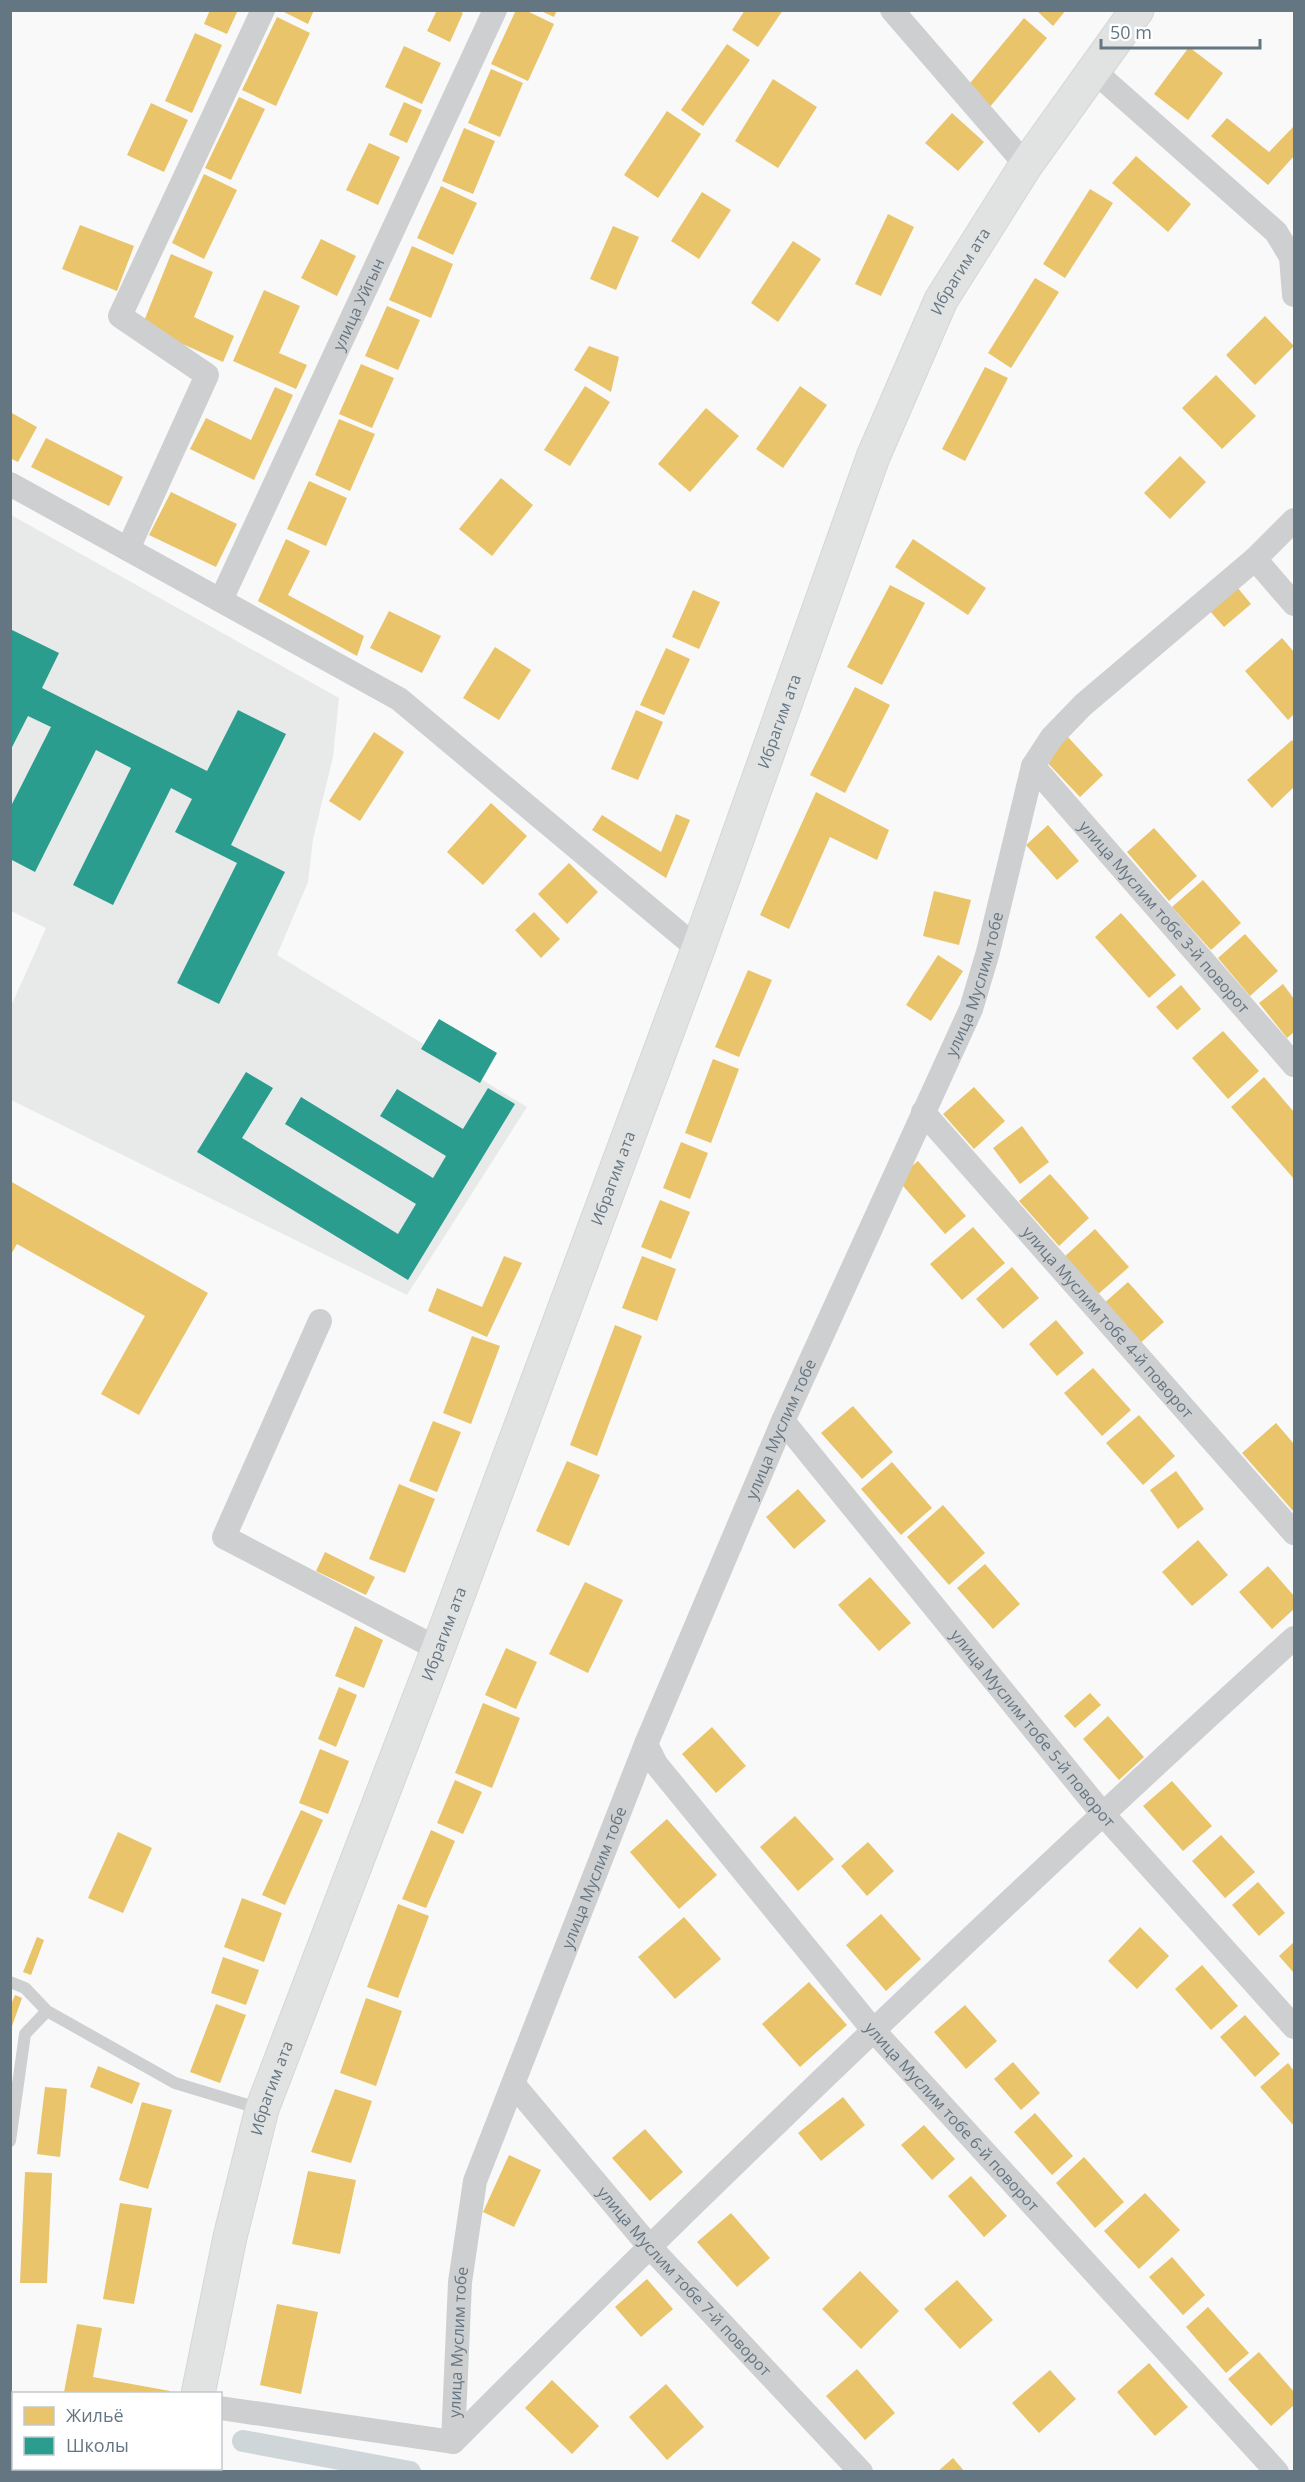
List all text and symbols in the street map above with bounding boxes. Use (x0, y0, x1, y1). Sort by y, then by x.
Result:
scale bar (1101, 12, 1260, 50)
text: 50 m (1110, 20, 1152, 44)
street label: Ибрагим ата (925, 223, 995, 318)
street label: улица Уйгын (327, 254, 389, 354)
street label: Ибрагим ата (752, 671, 806, 772)
street label: улица Муслим тобе 3-й поворот (1074, 815, 1255, 1018)
street label: улица Муслим тобе (940, 910, 1008, 1060)
street label: Ибрагим ата (585, 1128, 640, 1228)
street label: улица Муслим тобе 4-й поворот (1017, 1221, 1199, 1423)
street label: улица Муслим тобе (740, 1355, 821, 1503)
street label: Ибрагим ата (416, 1584, 471, 1684)
street label: улица Муслим тобе 5-й поворот (946, 1624, 1121, 1832)
street label: улица Муслим тобе (556, 1803, 632, 1952)
street label: улица Муслим тобе 6-й поворот (860, 2017, 1045, 2216)
street label: Ибрагим ата (245, 2038, 298, 2137)
street label: улица Муслим тобе 7-й поворот (592, 2182, 777, 2381)
street label: улица Муслим тобе (443, 2265, 473, 2418)
legend (12, 2392, 222, 2470)
text: Жильё (66, 2403, 124, 2427)
text: Школы (66, 2433, 129, 2457)

